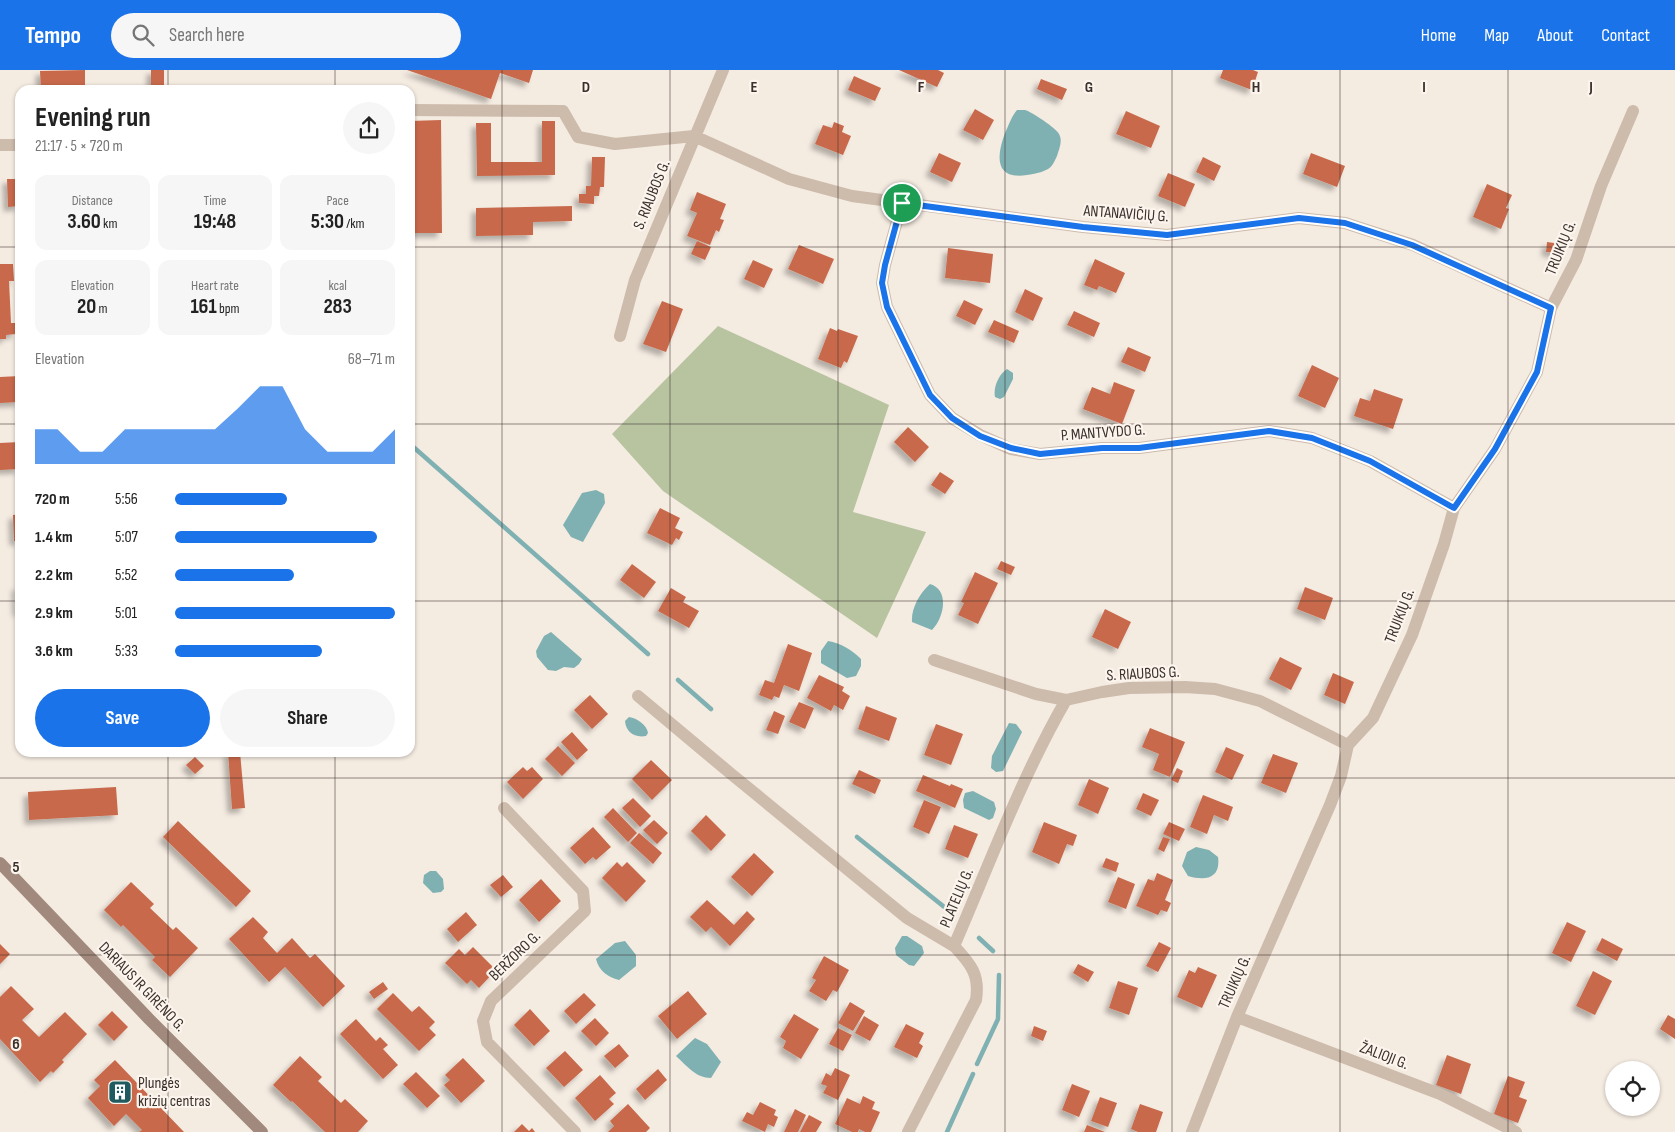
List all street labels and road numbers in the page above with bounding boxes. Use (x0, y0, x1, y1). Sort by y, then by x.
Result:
street label: S. RIAUBOS G. (630, 158, 674, 232)
street label: ANTANAVIČIŲ G. (1082, 201, 1169, 226)
street label: TRUIKIŲ G. (1542, 218, 1580, 278)
street label: P. MANTVYDO G. (1060, 421, 1146, 445)
street label: TRUIKIŲ G. (1381, 586, 1419, 646)
street label: S. RIAUBOS G. (1106, 663, 1180, 685)
street label: PLATELIŲ G. (936, 865, 978, 931)
street label: BERŽORO G. (485, 927, 545, 985)
street label: DARIAUS IR GIRĖNO G. (94, 938, 190, 1036)
street label: TRUIKIŲ G. (1215, 952, 1255, 1012)
street label: ŽALIOJI G. (1357, 1038, 1411, 1074)

